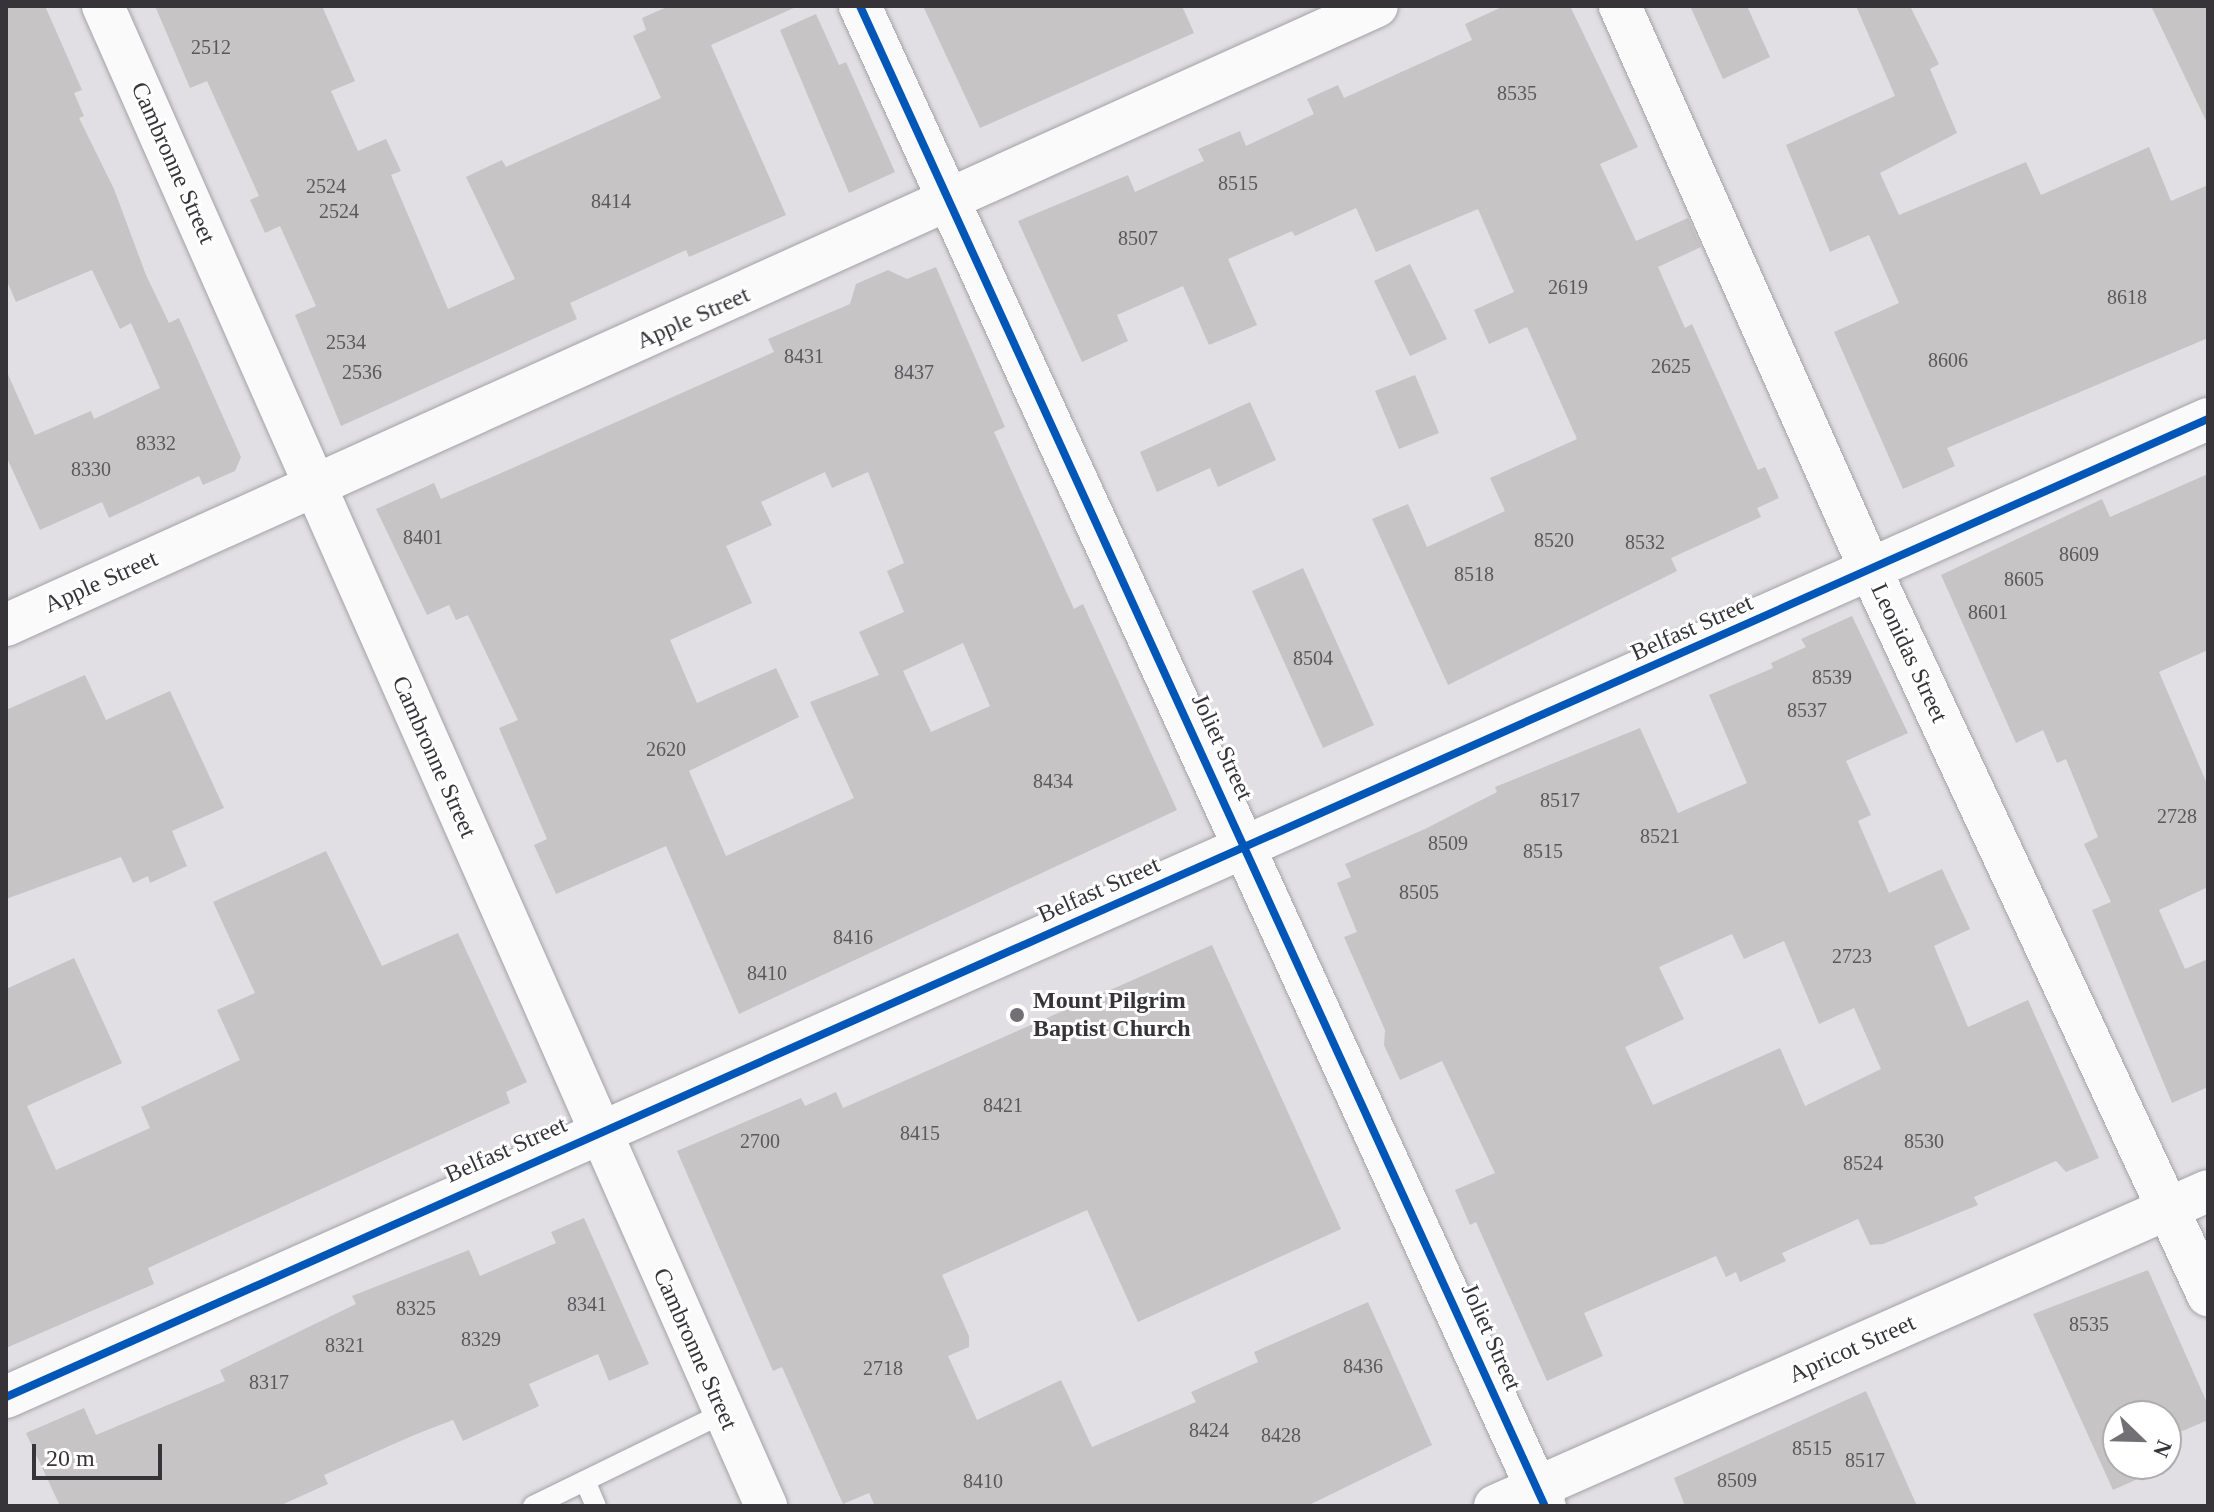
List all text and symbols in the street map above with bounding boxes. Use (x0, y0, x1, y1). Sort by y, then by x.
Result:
house number: 2512 (191, 35, 231, 59)
street label: Cambronne Street (124, 78, 222, 248)
house number: 8535 (1497, 81, 1537, 105)
house number: 8515 (1218, 171, 1258, 195)
house number: 2524 (306, 174, 346, 198)
house number: 8414 (591, 189, 631, 213)
house number: 2524 (319, 199, 359, 223)
house number: 8507 (1118, 226, 1158, 250)
house number: 2619 (1548, 275, 1588, 299)
street label: Apple Street (632, 280, 754, 356)
house number: 8618 (2107, 285, 2147, 309)
house number: 2534 (326, 330, 366, 354)
house number: 8431 (784, 344, 824, 368)
house number: 8606 (1928, 348, 1968, 372)
house number: 2625 (1651, 354, 1691, 378)
house number: 2536 (342, 360, 382, 384)
house number: 8437 (894, 360, 934, 384)
house number: 8332 (136, 431, 176, 455)
house number: 8330 (71, 457, 111, 481)
house number: 8401 (403, 525, 443, 549)
house number: 8520 (1534, 528, 1574, 552)
house number: 8532 (1625, 530, 1665, 554)
house number: 8609 (2059, 542, 2099, 566)
street label: Apple Street (40, 544, 162, 620)
house number: 8518 (1454, 562, 1494, 586)
house number: 8605 (2004, 567, 2044, 591)
street label: Leonidas Street (1864, 579, 1954, 727)
street label: Belfast Street (1627, 588, 1757, 668)
house number: 8601 (1968, 600, 2008, 624)
house number: 8504 (1293, 646, 1333, 670)
house number: 8539 (1812, 665, 1852, 689)
street label: Cambronne Street (385, 672, 483, 842)
street label: Joliet Street (1185, 689, 1259, 805)
house number: 8537 (1787, 698, 1827, 722)
house number: 2620 (646, 737, 686, 761)
house number: 8434 (1033, 769, 1073, 793)
house number: 8517 (1540, 788, 1580, 812)
house number: 2728 (2157, 804, 2197, 828)
house number: 8521 (1640, 824, 1680, 848)
house number: 8509 (1428, 831, 1468, 855)
house number: 8515 (1523, 839, 1563, 863)
street label: Belfast Street (1034, 850, 1164, 930)
house number: 8505 (1399, 880, 1439, 904)
house number: 8416 (833, 925, 873, 949)
house number: 2723 (1832, 944, 1872, 968)
house number: 8410 (747, 961, 787, 985)
place label: Mount Pilgrim Baptist Church (1033, 987, 1191, 1043)
marker: Mount Pilgrim Baptist Church (1008, 1006, 1026, 1024)
house number: 8421 (983, 1093, 1023, 1117)
street label: Belfast Street (441, 1110, 571, 1190)
house number: 8415 (900, 1121, 940, 1145)
house number: 2700 (740, 1129, 780, 1153)
house number: 8530 (1904, 1129, 1944, 1153)
house number: 8524 (1843, 1151, 1883, 1175)
street label: Cambronne Street (646, 1264, 744, 1434)
street label: Joliet Street (1455, 1279, 1527, 1395)
house number: 8341 (567, 1292, 607, 1316)
house number: 8325 (396, 1296, 436, 1320)
street label: Apricot Street (1784, 1308, 1920, 1390)
house number: 8535 (2069, 1312, 2109, 1336)
house number: 8329 (461, 1327, 501, 1351)
house number: 8321 (325, 1333, 365, 1357)
house number: 8436 (1343, 1354, 1383, 1378)
house number: 2718 (863, 1356, 903, 1380)
house number: 8317 (249, 1370, 289, 1394)
north arrow (2102, 1400, 2182, 1480)
house number: 8424 (1189, 1418, 1229, 1442)
house number: 8428 (1261, 1423, 1301, 1447)
scale bar (36, 1428, 166, 1478)
house number: 8515 (1792, 1436, 1832, 1460)
text: N (2148, 1437, 2177, 1461)
text: 20 m (46, 1445, 95, 1471)
house number: 8517 (1845, 1448, 1885, 1472)
house number: 8509 (1717, 1468, 1757, 1492)
house number: 8410 (963, 1469, 1003, 1493)

